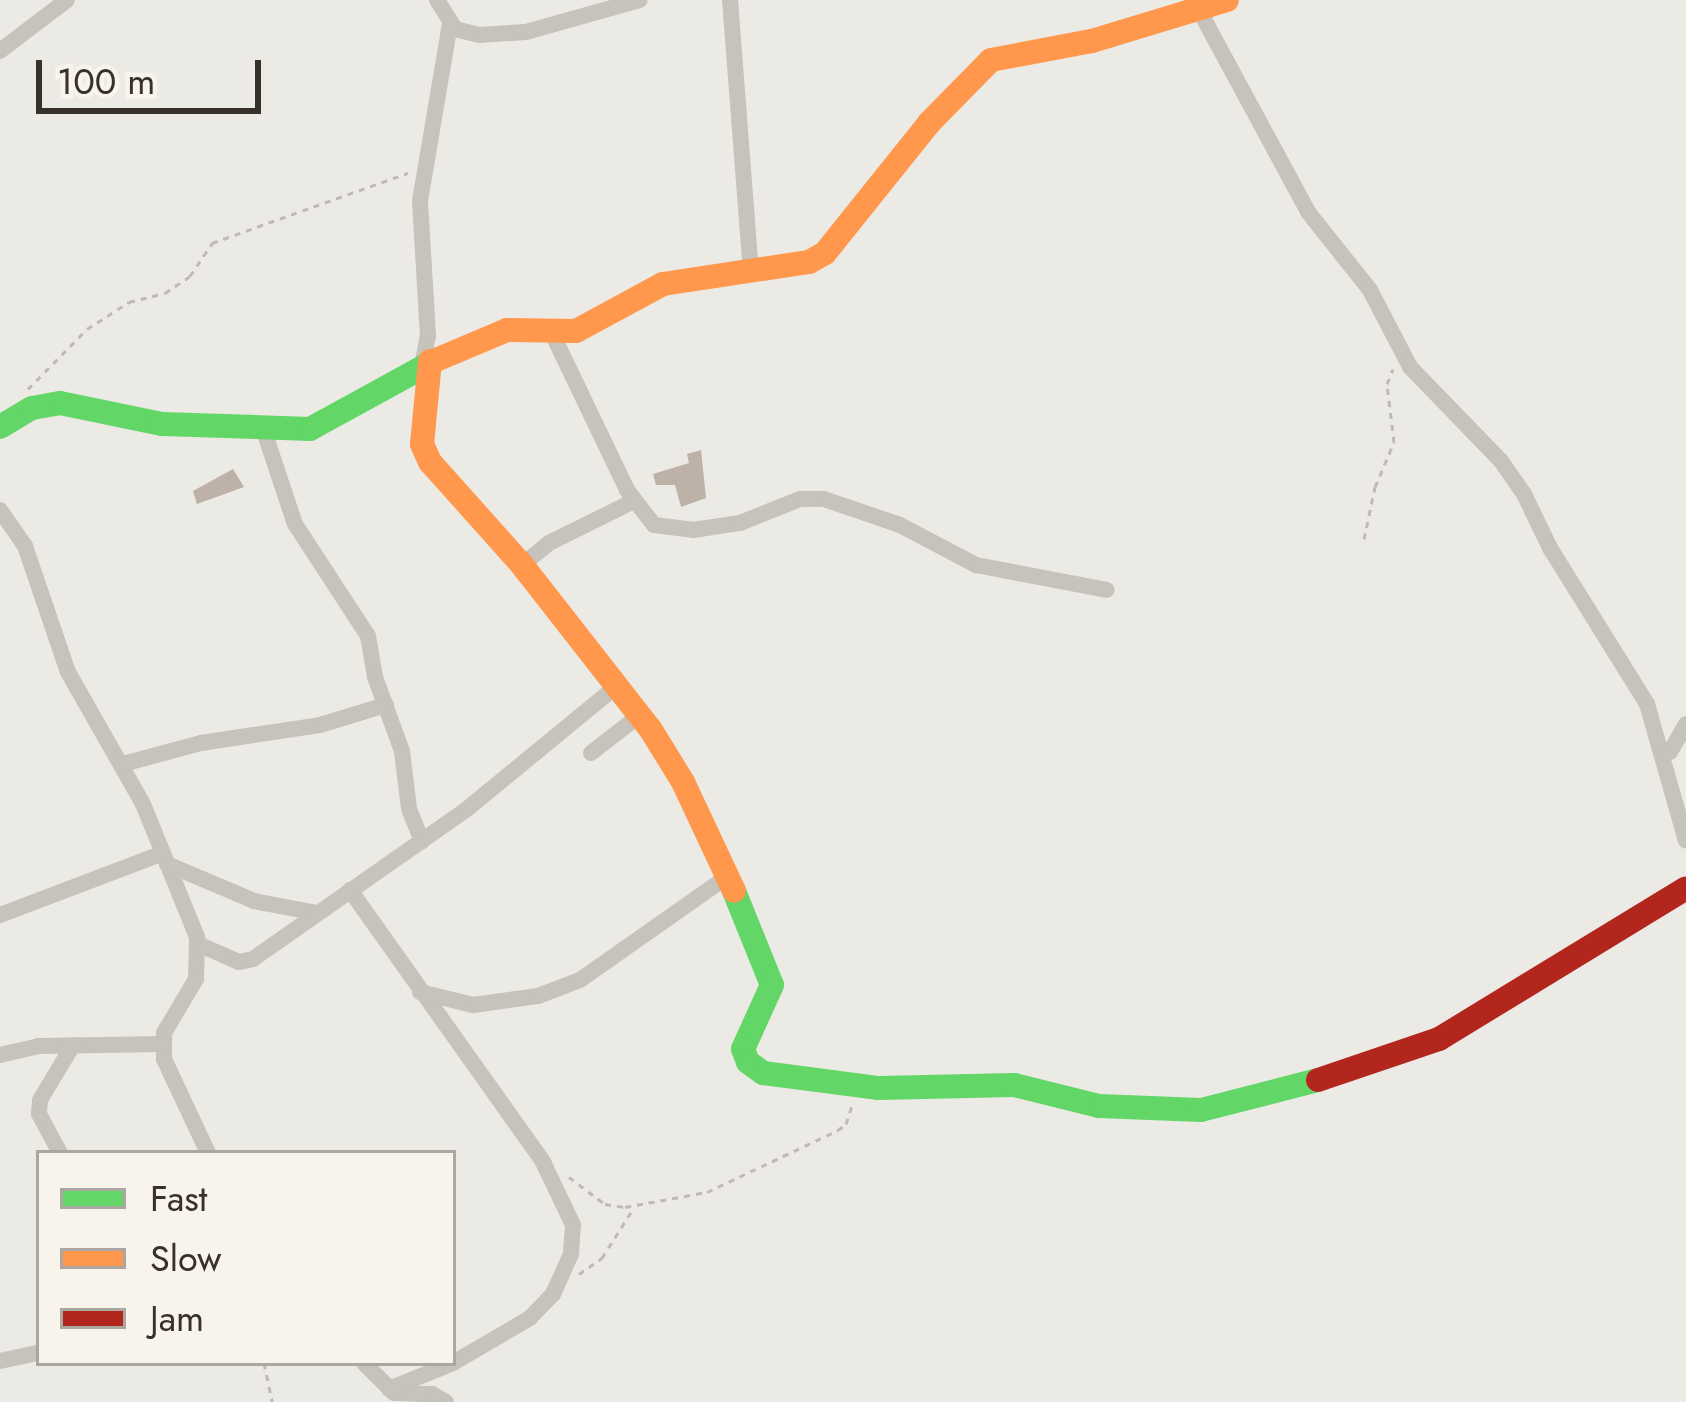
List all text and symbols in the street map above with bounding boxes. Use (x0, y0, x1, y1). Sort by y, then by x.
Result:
scale bar (42, 36, 267, 110)
text: 100 m (57, 55, 155, 107)
legend (36, 1150, 456, 1366)
text: Fast (150, 1172, 207, 1224)
text: Slow (150, 1232, 222, 1284)
text: Jam (150, 1292, 204, 1344)

